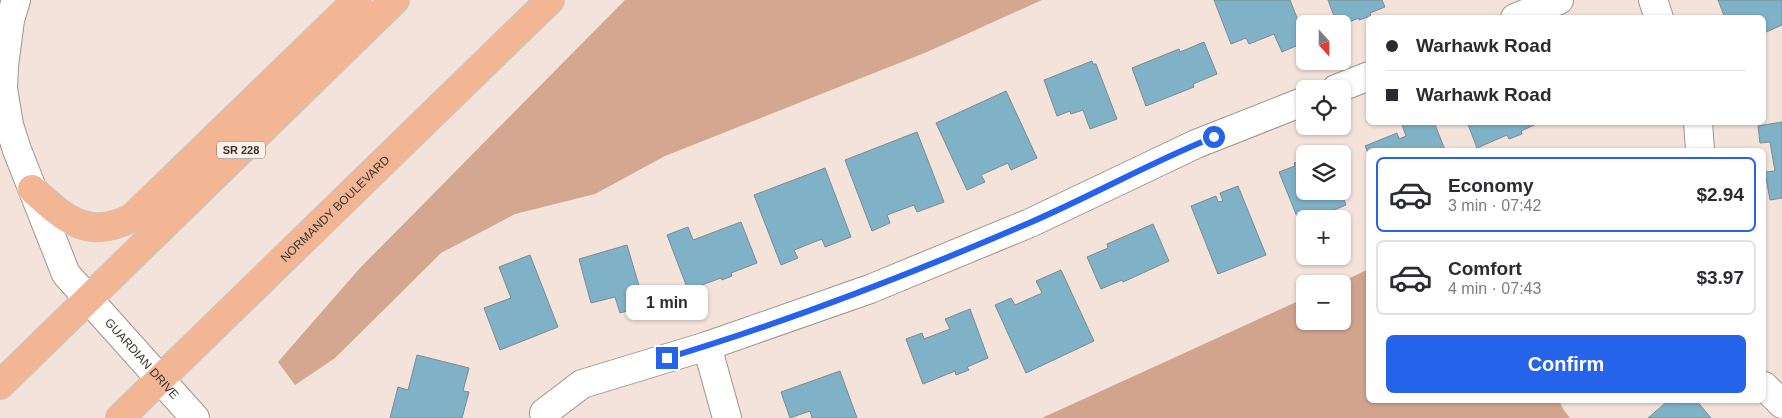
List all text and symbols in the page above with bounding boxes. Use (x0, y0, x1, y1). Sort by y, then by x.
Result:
north arrow (1296, 15, 1351, 70)
map controls (1296, 15, 1351, 330)
text: Warhawk Road (1416, 35, 1552, 56)
button: locate (1296, 80, 1351, 135)
text: Warhawk Road (1416, 84, 1552, 105)
route start (1203, 126, 1225, 148)
road number: SR 228 (217, 142, 265, 158)
button: layers (1296, 145, 1351, 200)
street label: NORMANDY BOULEVARD (278, 153, 393, 265)
icon: car (1388, 172, 1433, 217)
text: Economy (1448, 175, 1534, 196)
text: $2.94 (1696, 184, 1744, 205)
text: 3 min · 07:42 (1448, 197, 1541, 214)
button: + (1296, 210, 1351, 265)
icon: car (1388, 255, 1433, 300)
text: Comfort (1448, 258, 1522, 279)
text: $3.97 (1696, 267, 1744, 288)
button: − (1296, 275, 1351, 330)
text: 4 min · 07:43 (1448, 280, 1541, 297)
callout: 1 min (626, 286, 708, 320)
text: 1 min (646, 294, 688, 311)
street label: GUARDIAN DRIVE (102, 315, 182, 402)
button: Confirm (1386, 335, 1746, 393)
route end (656, 347, 678, 369)

